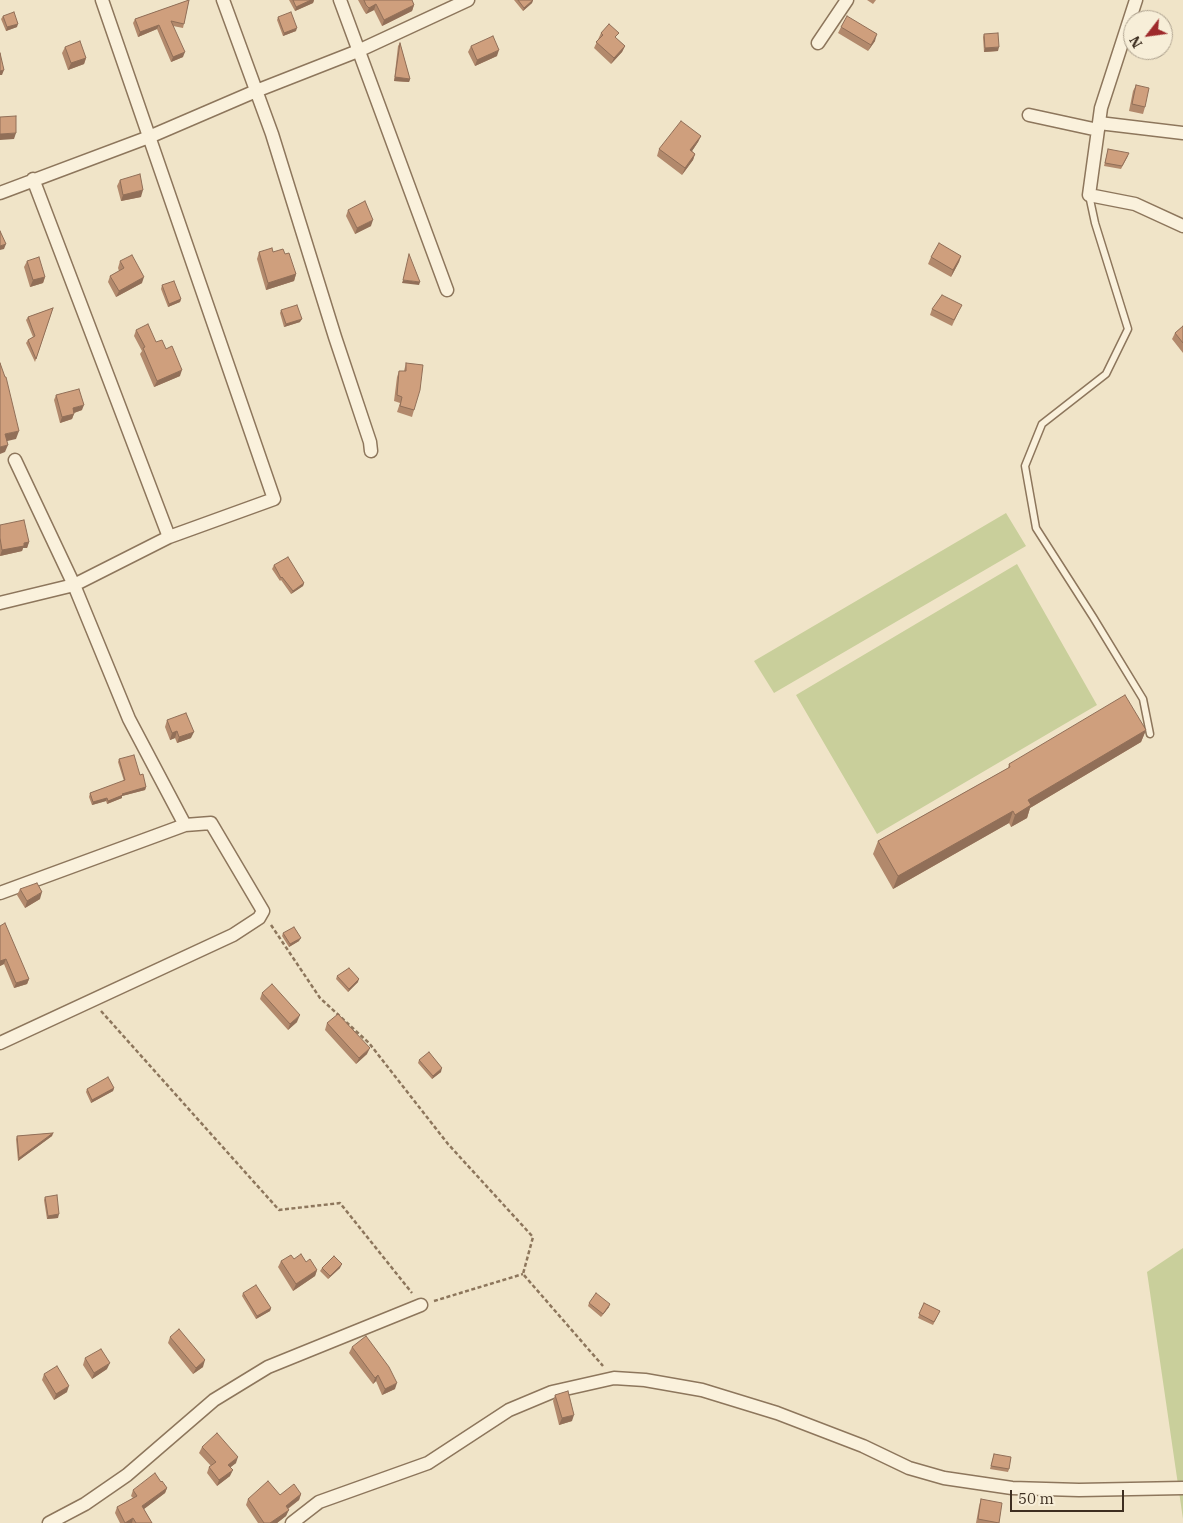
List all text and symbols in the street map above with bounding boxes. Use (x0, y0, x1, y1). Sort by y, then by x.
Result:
north arrow (1123, 10, 1173, 60)
text: N (1125, 33, 1146, 51)
scale bar (1013, 1480, 1127, 1512)
text: 50 m (1018, 1489, 1054, 1508)

